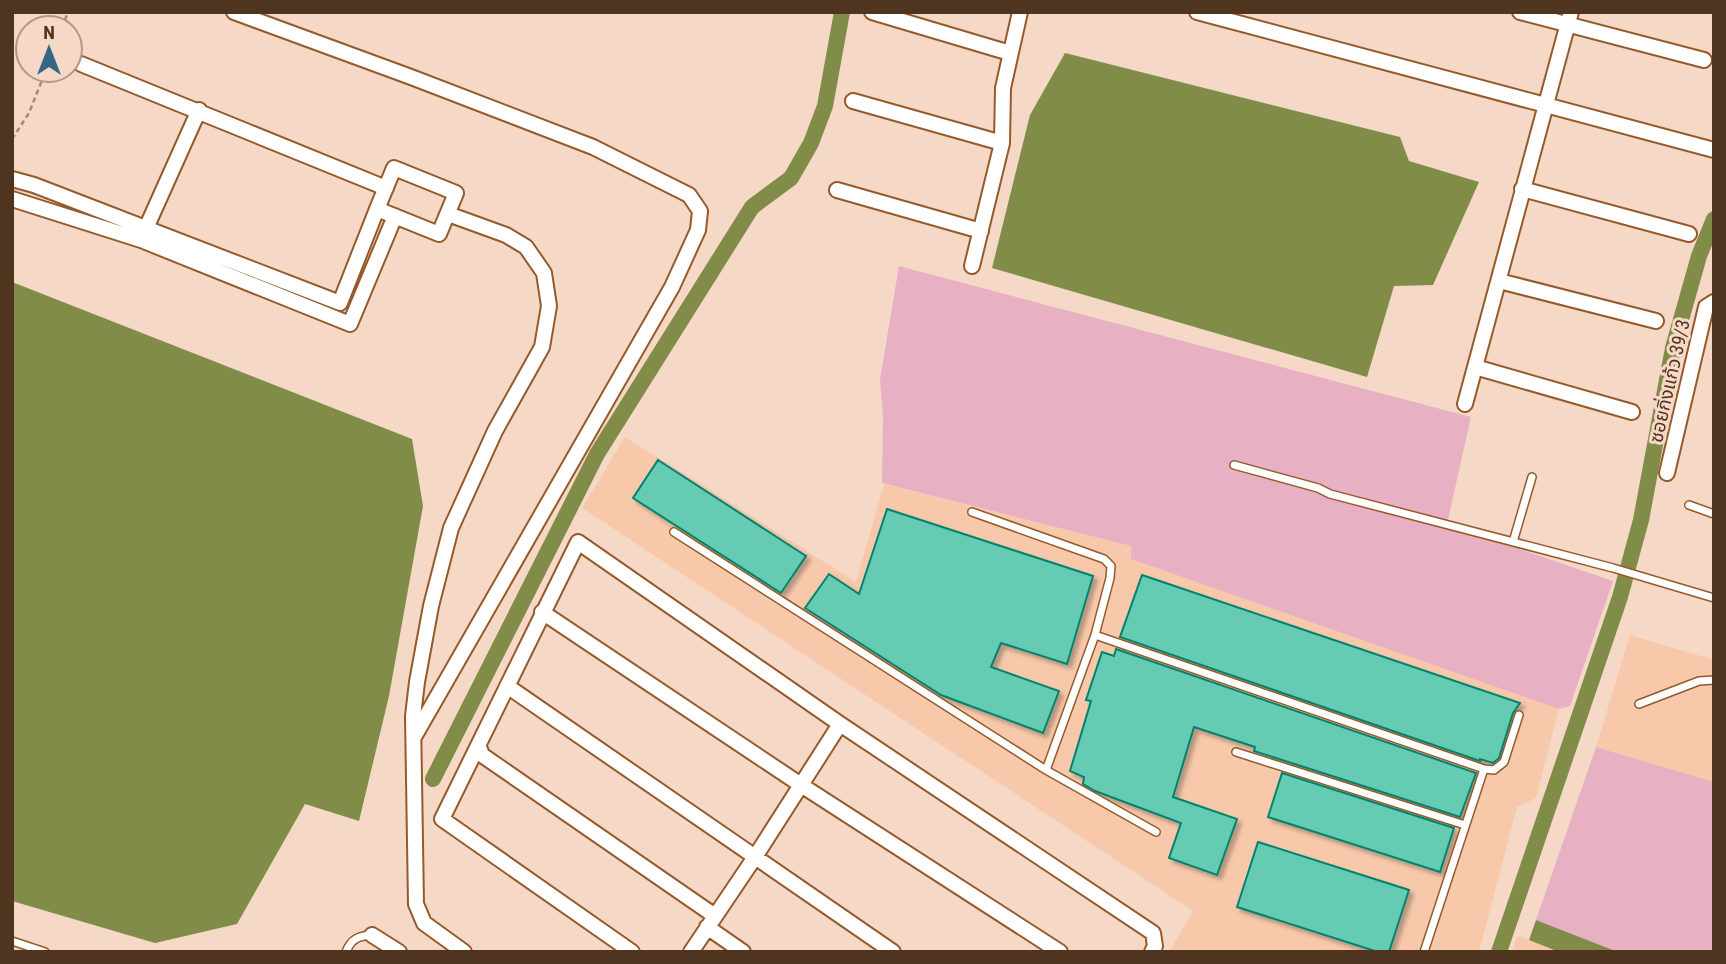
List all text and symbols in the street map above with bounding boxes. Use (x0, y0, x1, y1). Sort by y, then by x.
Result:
north arrow (14, 14, 84, 84)
text: N (43, 21, 55, 44)
street label: ซอยกิ่งแก้ว 39/3 (1643, 317, 1695, 445)

